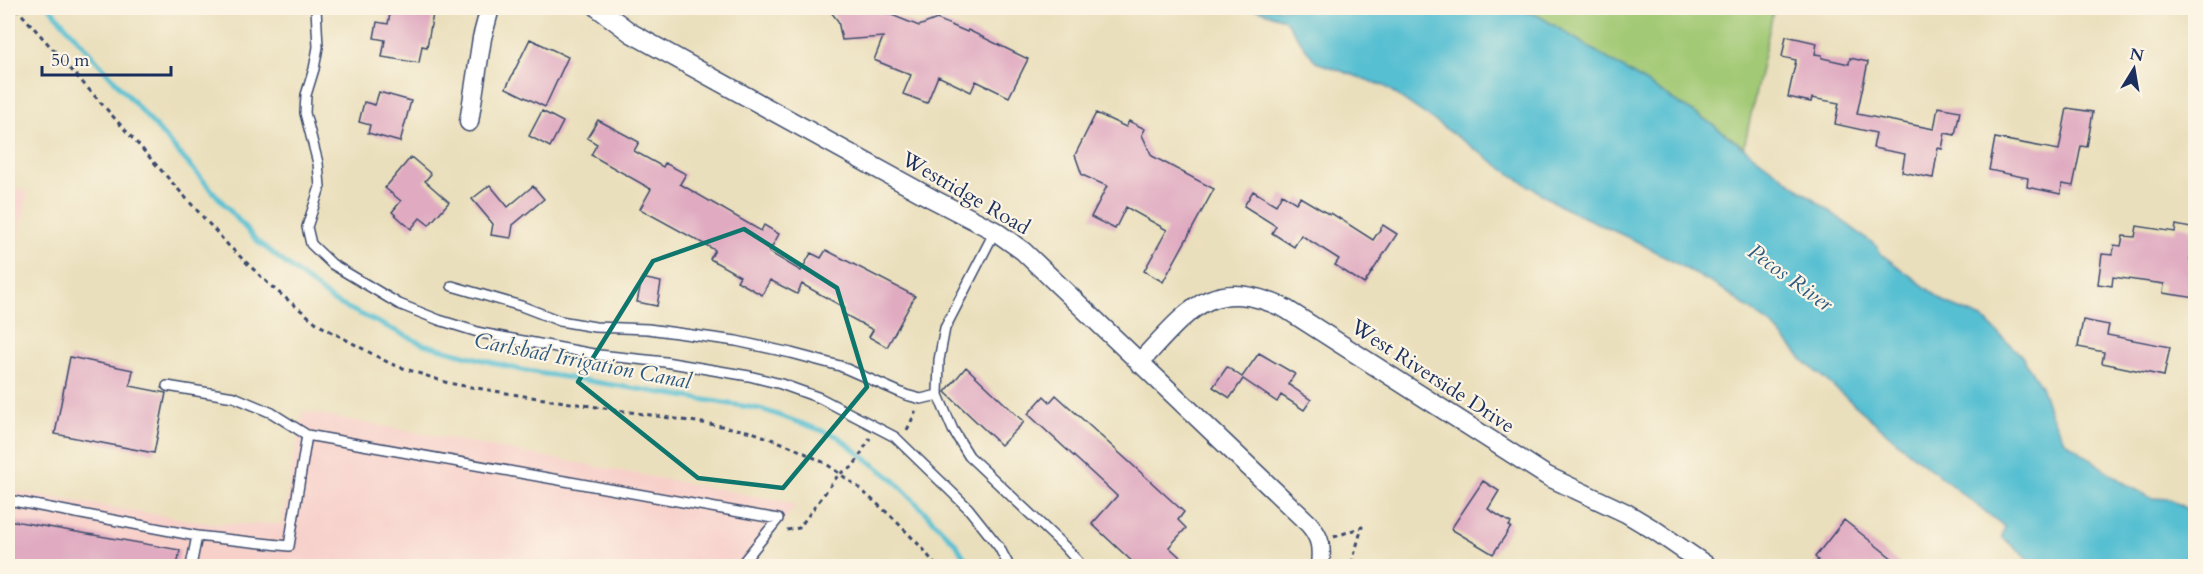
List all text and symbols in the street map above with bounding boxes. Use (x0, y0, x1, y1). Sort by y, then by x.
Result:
scale bar (42, 39, 171, 77)
north arrow (2104, 39, 2164, 99)
text: N (2128, 43, 2146, 67)
text: 50 m (51, 48, 90, 73)
street label: Westridge Road (895, 144, 1035, 242)
water label: Pecos River (1742, 237, 1840, 319)
street label: West Riverside Drive (1344, 312, 1520, 440)
water label: Carlsbad Irrigation Canal (472, 325, 695, 397)

